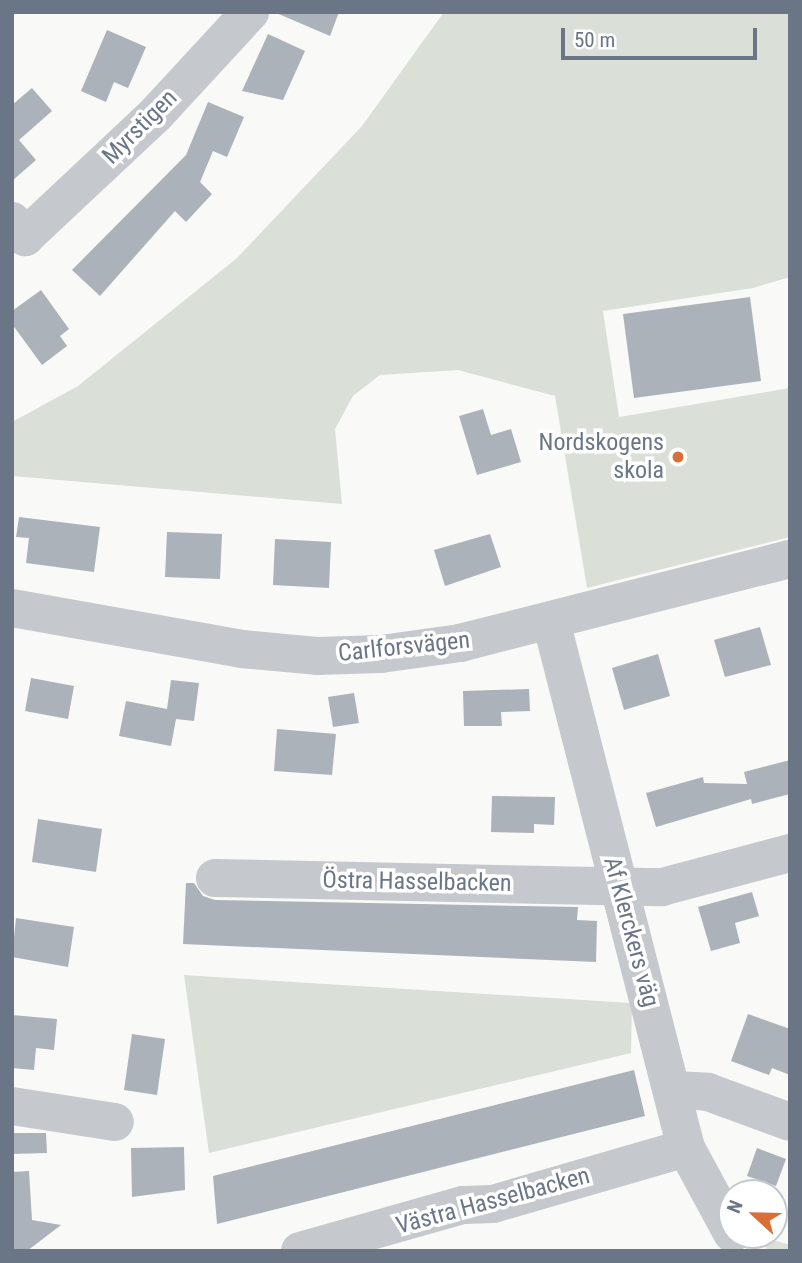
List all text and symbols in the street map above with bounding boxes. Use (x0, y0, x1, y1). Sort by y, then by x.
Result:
scale bar (564, 14, 760, 58)
text: 50 m (574, 28, 615, 52)
street label: Myrstigen (97, 84, 183, 170)
place label: Nordskogens skola (539, 429, 664, 485)
marker: Nordskogens skola (670, 449, 686, 465)
street label: Carlforsvägen (337, 626, 471, 668)
street label: Af Klerckers väg (597, 854, 665, 1010)
street label: Östra Hasselbacken (322, 866, 512, 898)
street label: Västra Hasselbacken (393, 1161, 593, 1241)
north arrow (718, 1179, 788, 1249)
text: N (722, 1197, 748, 1216)

